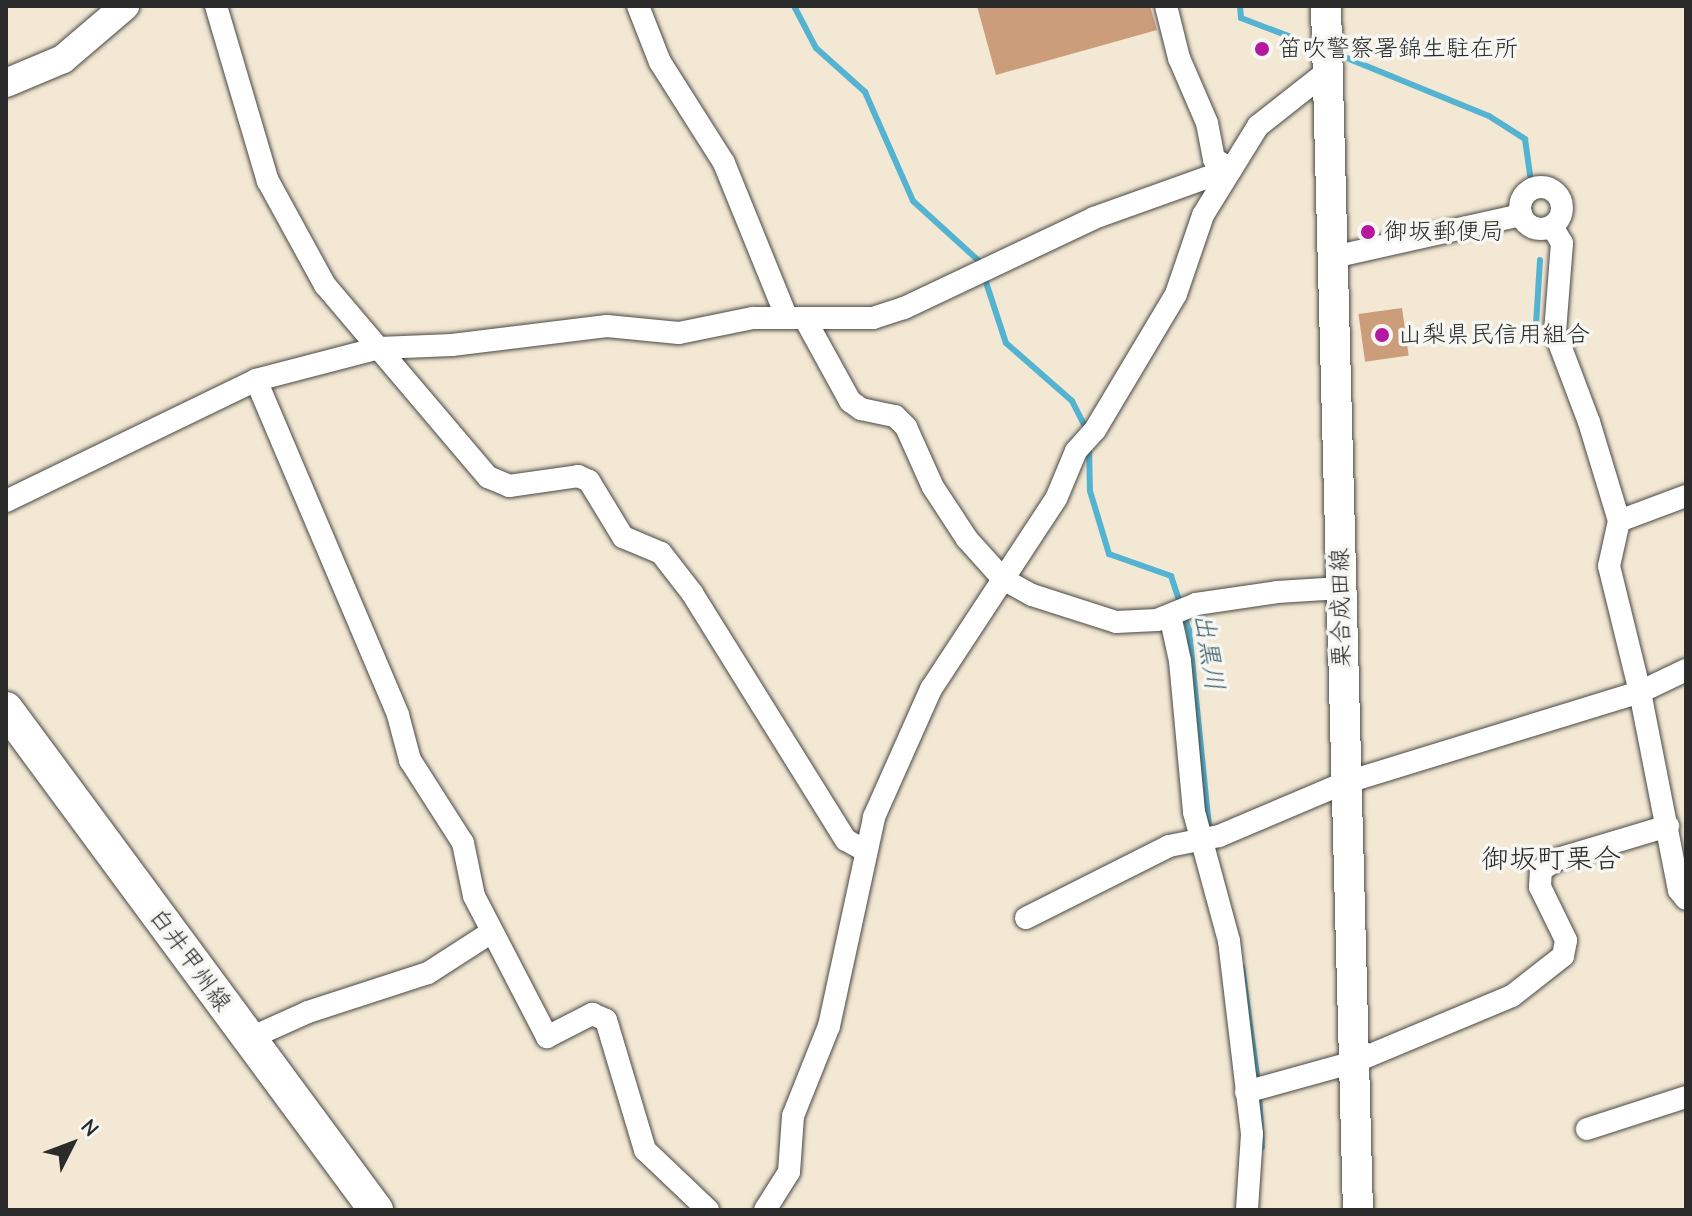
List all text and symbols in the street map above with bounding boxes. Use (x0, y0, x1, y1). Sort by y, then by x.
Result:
place label: 笛吹警察署錦生駐在所 (1278, 35, 1518, 63)
marker: 笛吹警察署錦生駐在所 (1253, 40, 1271, 58)
place label: 御坂郵便局 (1384, 218, 1504, 246)
marker: 御坂郵便局 (1359, 223, 1377, 241)
place label: 山梨県民信用組合 (1398, 321, 1590, 349)
marker: 山梨県民信用組合 (1373, 326, 1391, 344)
street label: 栗合成田線 (1326, 548, 1356, 668)
water label: 出黒川 (1186, 611, 1230, 693)
district label: 御坂町栗合 (1481, 842, 1621, 876)
street label: 白井甲州線 (143, 903, 237, 1017)
north arrow (32, 1104, 112, 1184)
text: N (75, 1114, 104, 1142)

